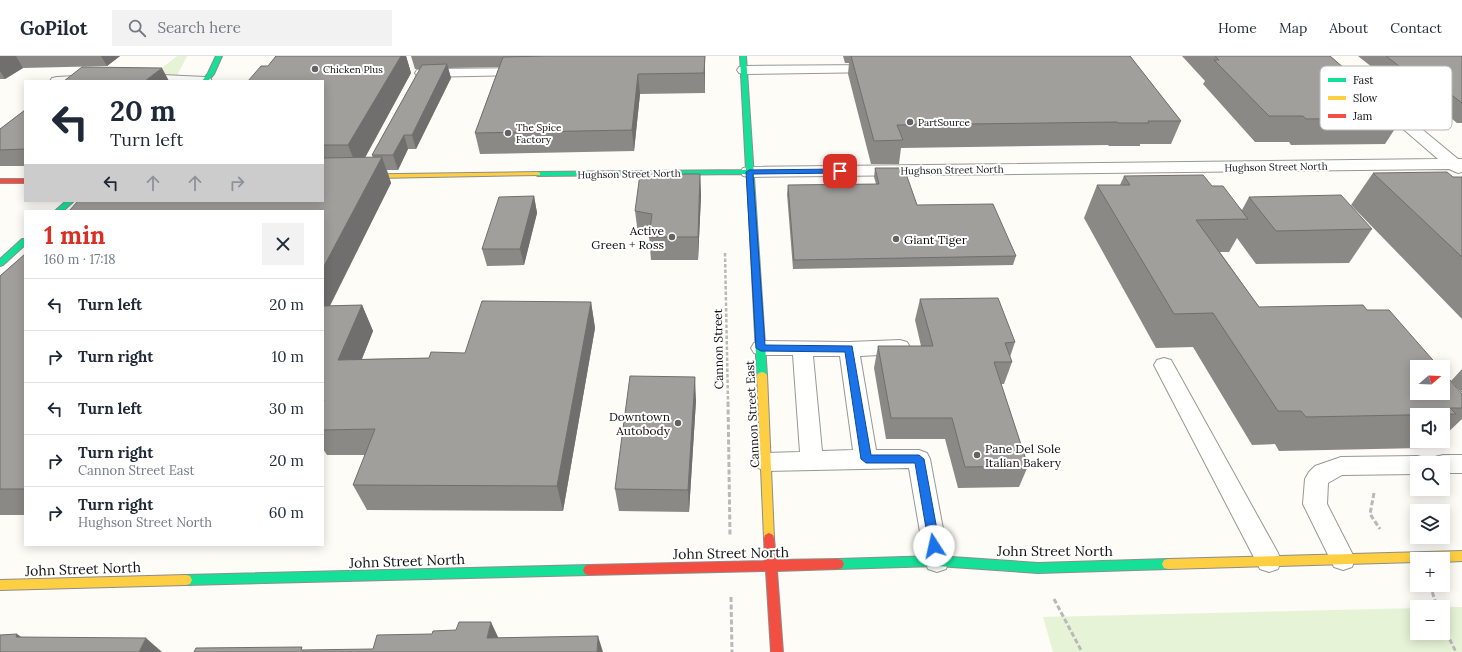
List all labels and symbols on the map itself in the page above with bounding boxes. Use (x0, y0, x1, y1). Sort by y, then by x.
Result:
place label: Chicken Plus (323, 63, 383, 76)
marker: Chicken Plus (310, 64, 320, 74)
legend (1320, 66, 1452, 130)
text: Fast (1353, 73, 1374, 87)
text: Slow (1353, 91, 1378, 105)
text: Jam (1352, 109, 1373, 123)
place label: PartSource (918, 116, 970, 129)
marker: PartSource (905, 117, 915, 127)
place label: The Spice Factory (516, 121, 562, 146)
marker: The Spice Factory (503, 128, 513, 138)
pin (823, 154, 857, 188)
street label: Hughson Street North (1224, 160, 1328, 174)
street label: Hughson Street North (900, 163, 1004, 177)
street label: Hughson Street North (577, 167, 681, 181)
place label: Active Green + Ross (591, 223, 664, 252)
marker: Active Green + Ross (667, 232, 677, 242)
place label: Giant Tiger (904, 232, 968, 247)
marker: Giant Tiger (891, 234, 901, 244)
street label: Cannon Street (710, 308, 726, 389)
street label: Cannon Street East (742, 360, 762, 468)
north arrow (1410, 360, 1450, 400)
place label: Downtown Autobody (609, 409, 671, 438)
marker: Downtown Autobody (673, 418, 683, 428)
place label: Pane Del Sole Italian Bakery (985, 441, 1062, 470)
marker: Pane Del Sole Italian Bakery (972, 450, 982, 460)
position arrow (913, 525, 955, 567)
street label: John Street North (996, 542, 1113, 560)
street label: John Street North (672, 543, 789, 563)
street label: John Street North (348, 550, 465, 572)
street label: John Street North (24, 558, 141, 580)

